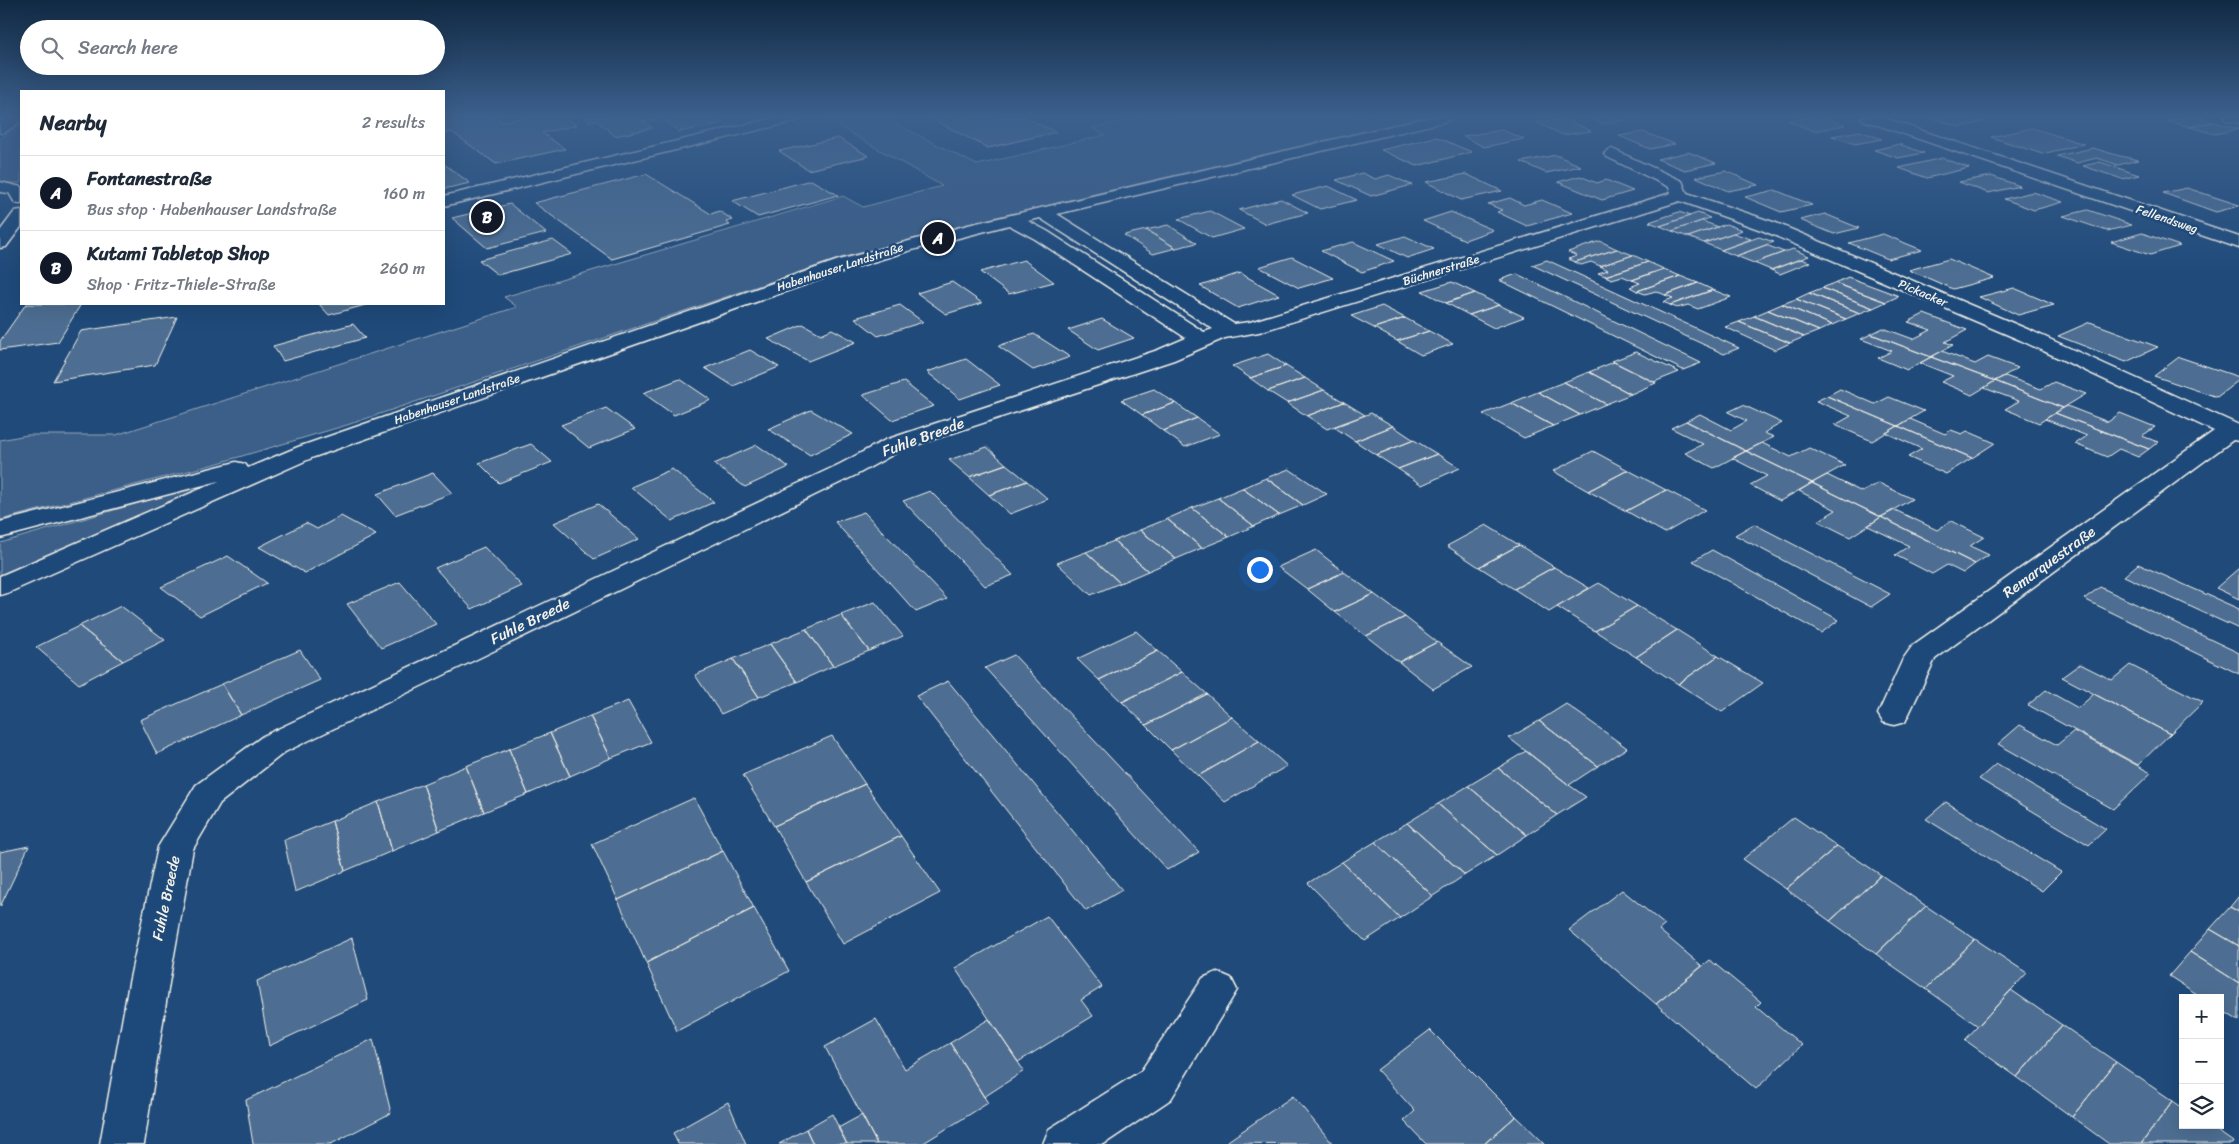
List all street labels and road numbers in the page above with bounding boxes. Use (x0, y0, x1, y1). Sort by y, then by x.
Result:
street label: Fellendsweg (2133, 198, 2201, 240)
street label: Habenhauser Landstraße (774, 236, 906, 298)
street label: Büchnerstraße (1400, 248, 1482, 292)
street label: Pickacker (1895, 273, 1952, 314)
street label: Habenhauser Landstraße (391, 367, 523, 431)
street label: Fuhle Breede (878, 410, 968, 464)
street label: Remarquestraße (1997, 519, 2101, 605)
street label: Fuhle Breede (486, 590, 575, 652)
street label: Fuhle Breede (144, 853, 188, 943)

